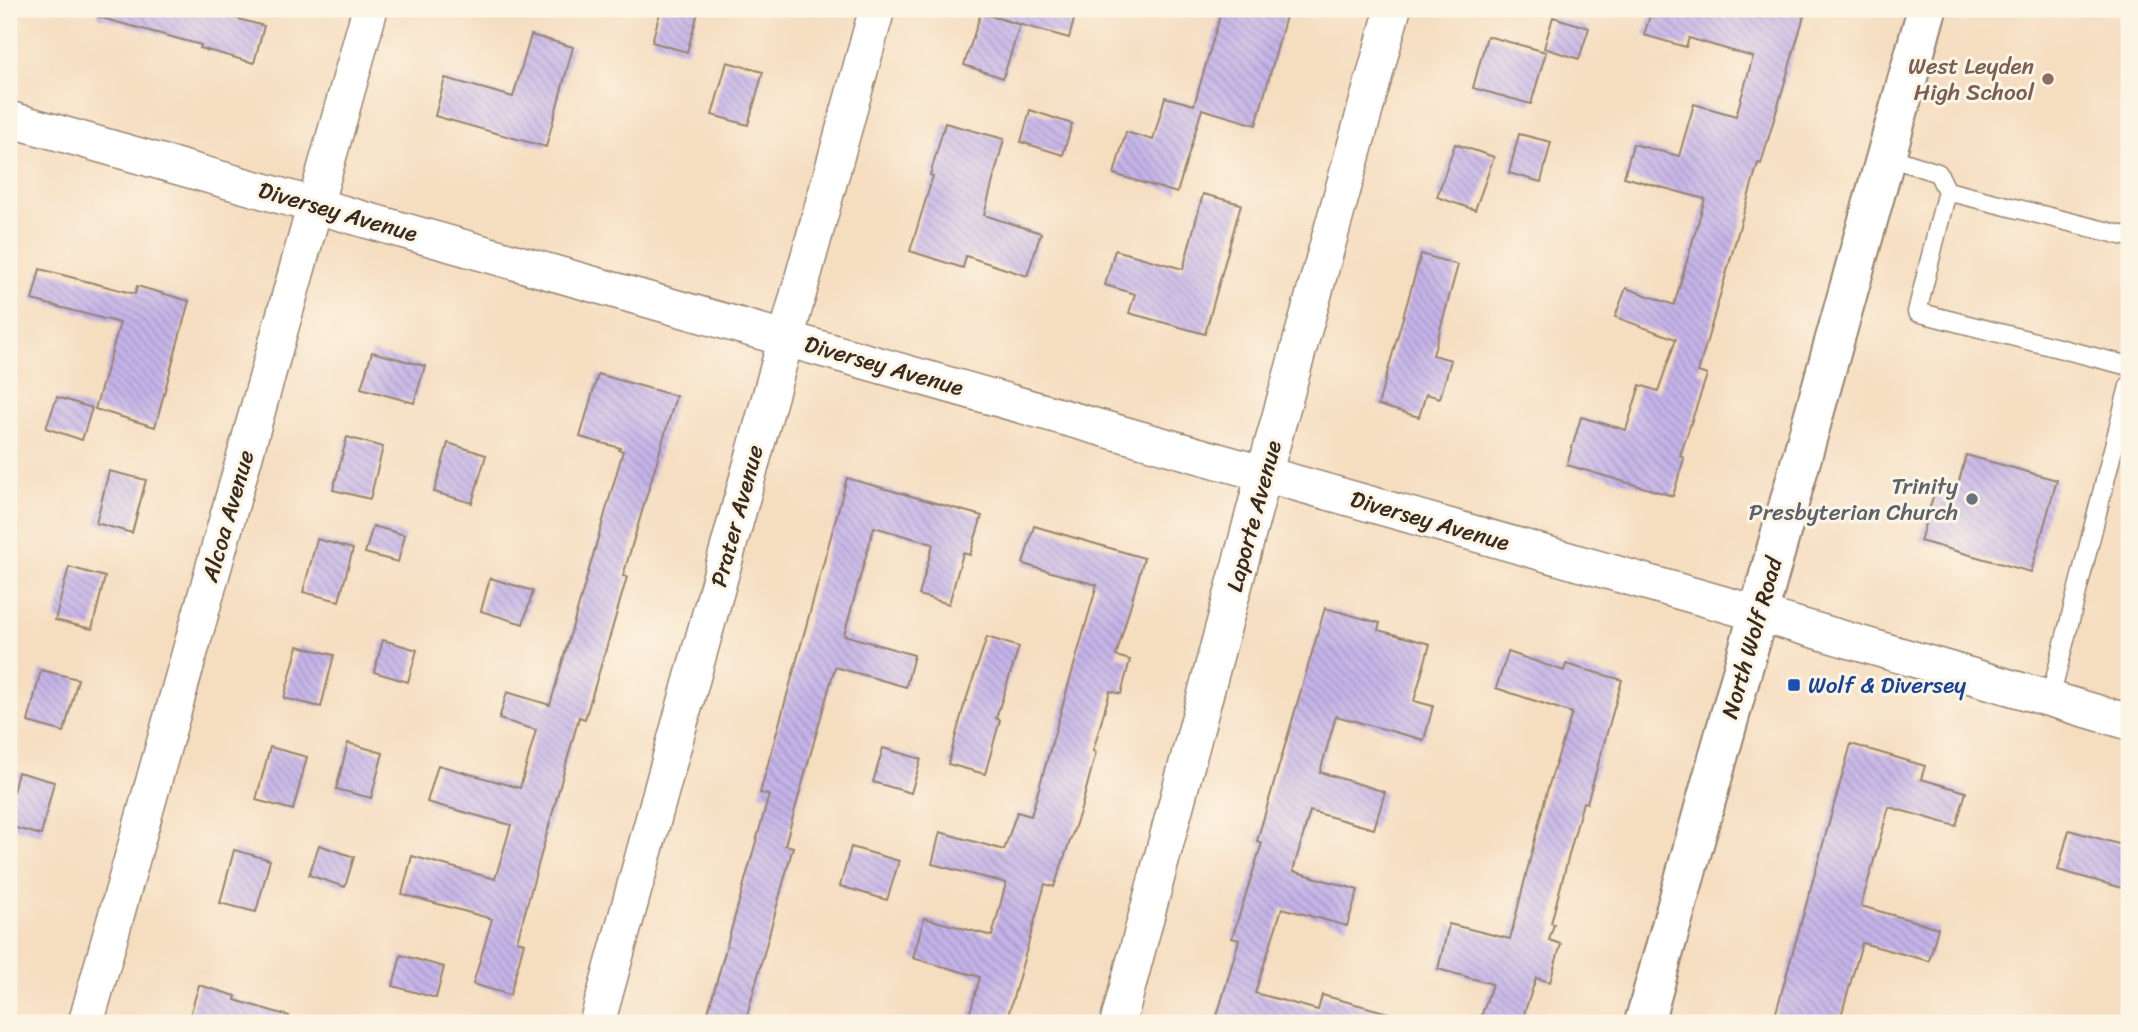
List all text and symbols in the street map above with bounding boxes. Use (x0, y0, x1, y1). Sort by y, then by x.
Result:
place label: West Leyden High School (1908, 46, 2034, 113)
marker: West Leyden High School (2040, 71, 2056, 87)
street label: Diversey Avenue (254, 170, 422, 254)
street label: Diversey Avenue (800, 324, 968, 408)
street label: Laporte Avenue (1214, 436, 1294, 596)
street label: Prater Avenue (698, 440, 776, 592)
street label: Alcoa Avenue (189, 445, 266, 588)
place label: Trinity Presbyterian Church (1749, 466, 1958, 533)
street label: Diversey Avenue (1346, 479, 1514, 563)
marker: Trinity Presbyterian Church (1964, 491, 1980, 507)
street label: North Wolf Road (1709, 551, 1795, 724)
place label: Wolf & Diversey (1808, 665, 1966, 706)
marker: Wolf & Diversey (1786, 677, 1802, 693)

